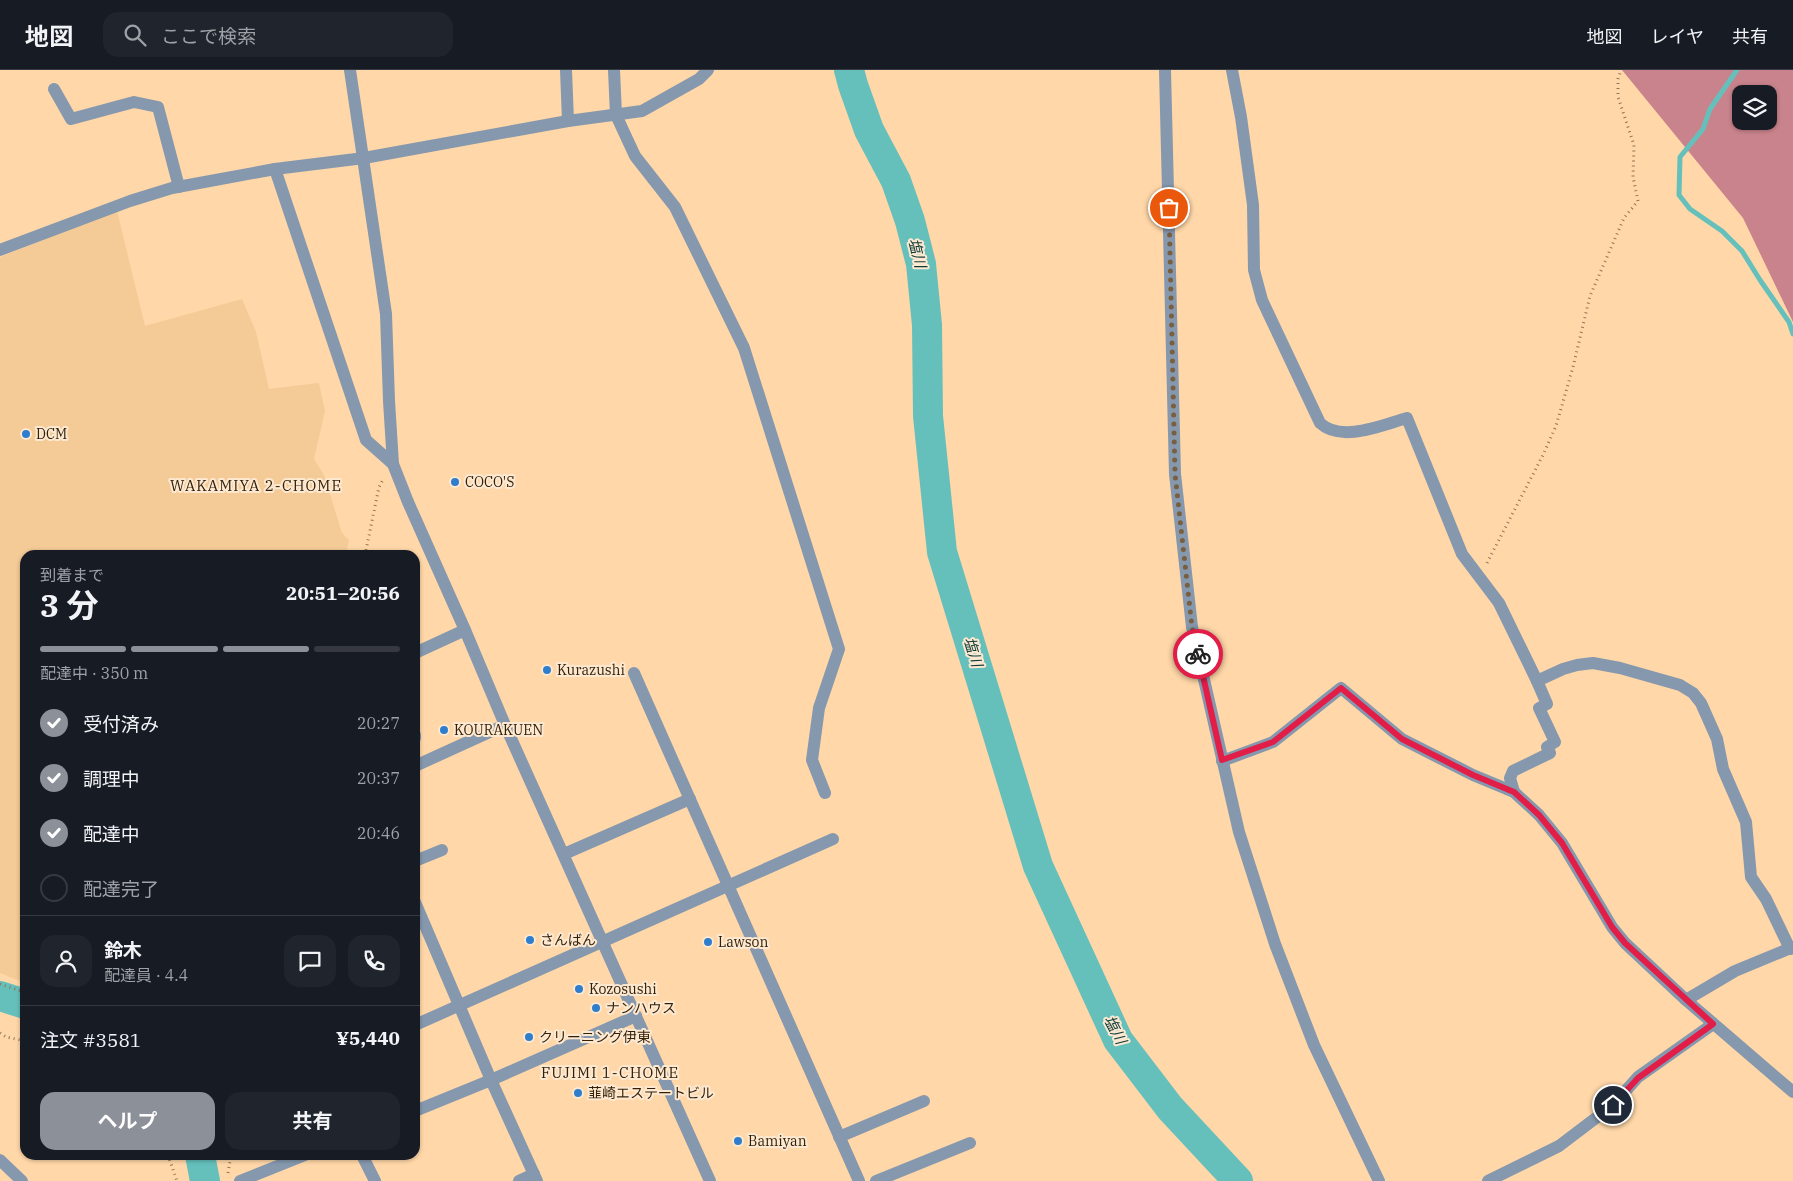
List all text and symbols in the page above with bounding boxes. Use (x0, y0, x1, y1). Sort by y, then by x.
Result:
search box (103, 12, 453, 57)
text: 地図 (25, 20, 73, 52)
icon: search (121, 21, 149, 49)
text: ここで検索 (161, 24, 256, 48)
text: 地図 (1587, 25, 1623, 48)
text: レイヤ (1651, 25, 1704, 48)
text: 共有 (1732, 25, 1768, 48)
map controls (1732, 85, 1777, 130)
button: layers (1732, 85, 1777, 130)
pin (1148, 187, 1190, 229)
icon: bag (1155, 194, 1183, 222)
water label: 塩川 (905, 236, 931, 272)
place label: DCM (36, 425, 67, 443)
marker: DCM (20, 428, 32, 440)
place label: COCO'S (465, 473, 514, 491)
district label: WAKAMIYA 2-CHOME (170, 476, 342, 495)
marker: COCO'S (449, 476, 461, 488)
text: 到着まで (40, 565, 104, 585)
text: 20:51–20:56 (286, 581, 400, 605)
text: 3 分 (40, 584, 99, 626)
courier (1173, 629, 1223, 679)
water label: 塩川 (960, 635, 988, 671)
icon: bike (1184, 640, 1212, 668)
place label: Kurazushi (557, 661, 625, 679)
text: 配達中 · 350 m (40, 663, 148, 683)
marker: Kurazushi (541, 664, 553, 676)
icon: check (40, 709, 68, 737)
text: 受付済み (83, 712, 159, 736)
text: 20:27 (357, 713, 400, 733)
place label: KOURAKUEN (454, 721, 543, 739)
marker: KOURAKUEN (438, 724, 450, 736)
icon: check (40, 764, 68, 792)
text: 調理中 (83, 767, 140, 791)
text: 20:37 (357, 768, 400, 788)
icon: check (40, 819, 68, 847)
text: 配達中 (83, 822, 140, 846)
text: 20:46 (357, 823, 400, 843)
text: 配達完了 (83, 877, 159, 901)
place label: さんばん (540, 931, 596, 949)
place label: Lawson (718, 933, 768, 951)
marker: さんばん (524, 934, 536, 946)
button: person (40, 935, 92, 987)
button: chat (284, 935, 336, 987)
button: phone (348, 935, 400, 987)
marker: Lawson (702, 936, 714, 948)
text: 鈴木 (104, 938, 142, 962)
text: 配達員 · 4.4 (104, 965, 188, 985)
place label: Kozosushi (589, 980, 657, 998)
marker: Kozosushi (573, 983, 585, 995)
place label: ナンハウス (606, 999, 676, 1017)
marker: ナンハウス (590, 1002, 602, 1014)
water label: 塩川 (1100, 1012, 1132, 1049)
text: ¥5,440 (336, 1026, 400, 1050)
text: 注文 #3581 (40, 1028, 141, 1052)
place label: クリーニング伊東 (539, 1028, 651, 1046)
marker: クリーニング伊東 (523, 1031, 535, 1043)
district label: FUJIMI 1-CHOME (541, 1063, 679, 1082)
place label: 韮崎エステートビル (588, 1084, 714, 1102)
pin (1592, 1084, 1634, 1126)
marker: 韮崎エステートビル (572, 1087, 584, 1099)
icon: home (1599, 1091, 1627, 1119)
button: ヘルプ (40, 1092, 215, 1150)
button: 共有 (225, 1092, 400, 1150)
place label: Bamiyan (748, 1132, 807, 1150)
marker: Bamiyan (732, 1135, 744, 1147)

